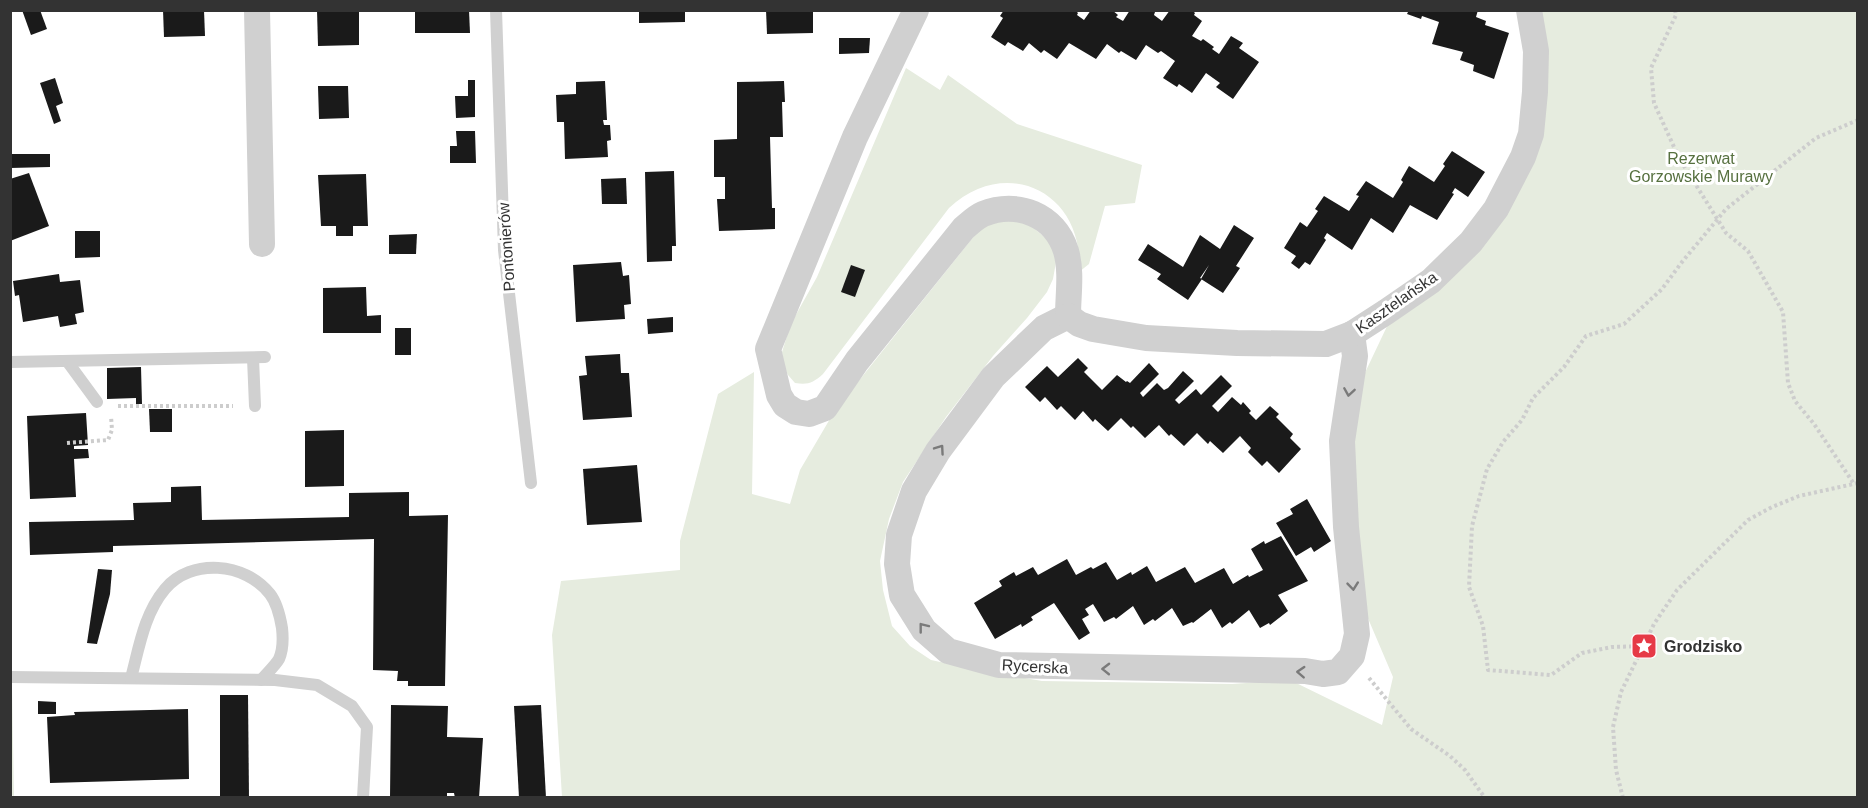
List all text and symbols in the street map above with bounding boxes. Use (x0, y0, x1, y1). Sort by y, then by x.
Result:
park label: Rezerwat Gorzowskie Murawy (1629, 150, 1773, 185)
street label: Pontonierów (495, 202, 518, 292)
street label: Kasztelańska (1352, 268, 1440, 337)
one-way arrow (1344, 387, 1356, 396)
one-way arrow (933, 444, 944, 455)
one-way arrow (1346, 581, 1358, 590)
one-way arrow (919, 623, 930, 634)
place icon: Grodzisko (1629, 631, 1659, 661)
place label: Grodzisko (1664, 638, 1742, 655)
street label: Rycerska (1001, 656, 1069, 677)
one-way arrow (1102, 662, 1111, 675)
one-way arrow (1297, 665, 1306, 678)

